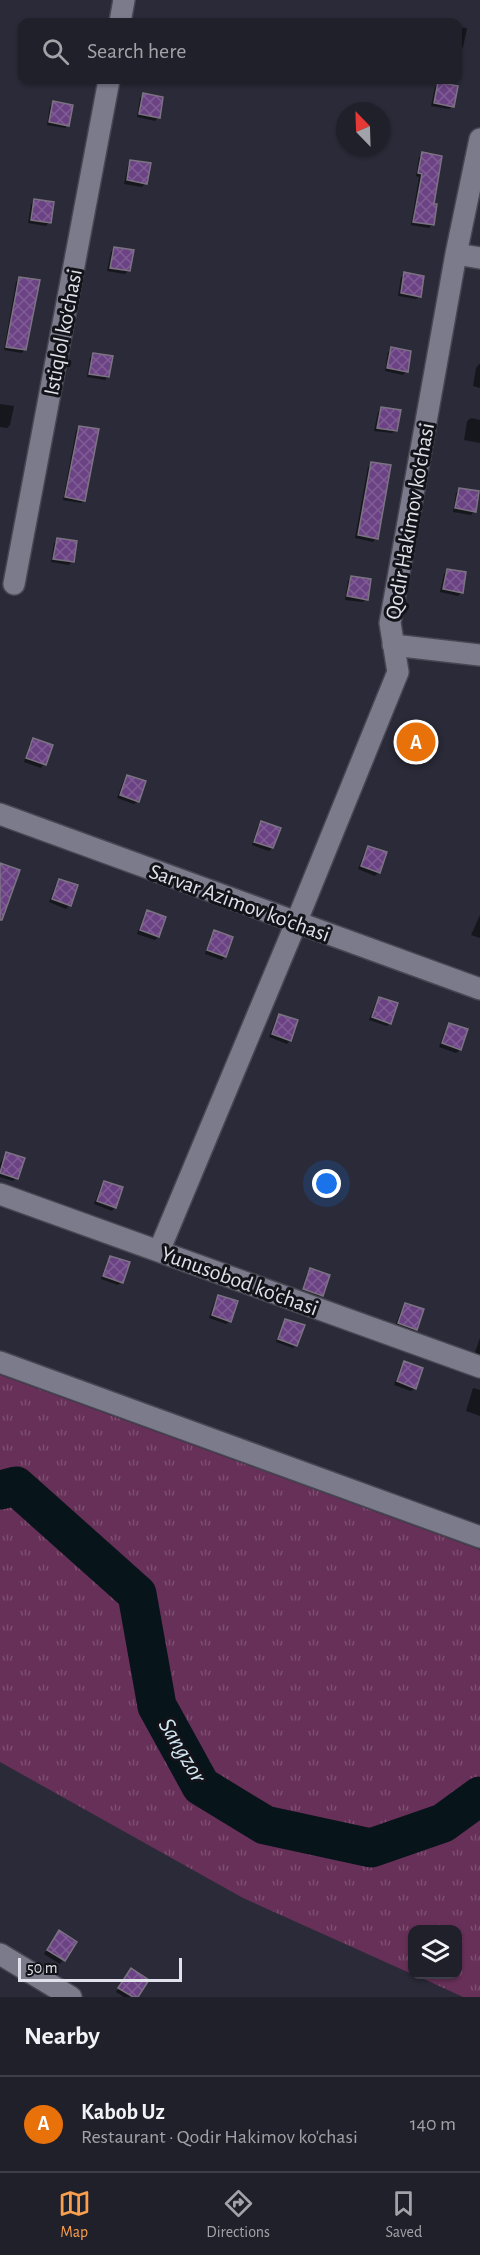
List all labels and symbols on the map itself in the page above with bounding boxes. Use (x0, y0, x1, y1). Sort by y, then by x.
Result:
north arrow (336, 102, 390, 156)
street label: Istiqlol ko'chasi (40, 267, 86, 397)
street label: Qodir Hakimov ko'chasi (382, 421, 438, 621)
pin: A (396, 720, 436, 764)
street label: Sarvar Azimov ko'chasi (146, 860, 333, 946)
your location (312, 1169, 341, 1198)
street label: Yunusobod ko'chasi (158, 1242, 321, 1320)
water label: Sangzor (154, 1714, 211, 1788)
scale bar (18, 1955, 182, 1982)

